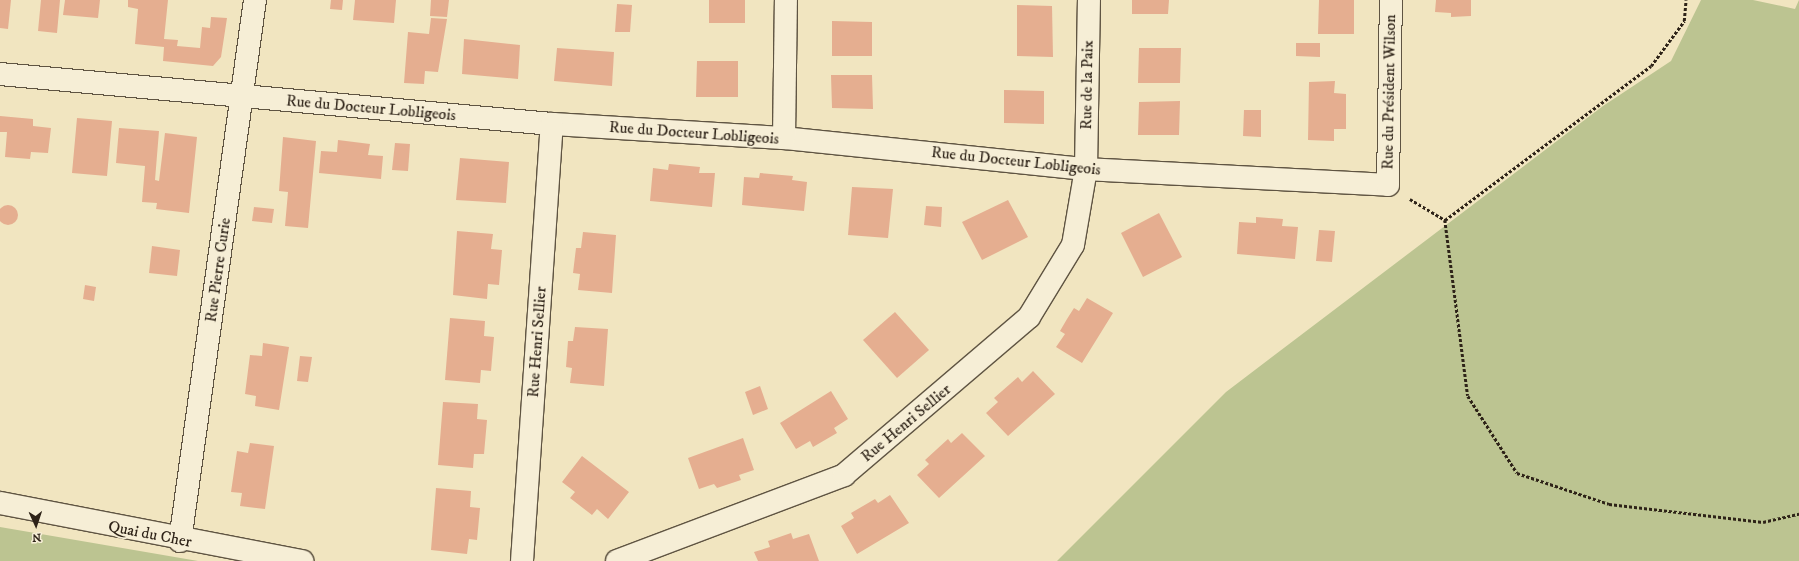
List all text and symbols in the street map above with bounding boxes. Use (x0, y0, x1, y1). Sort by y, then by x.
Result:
street label: Rue du Président Wilson (1378, 14, 1400, 170)
street label: Rue de la Paix (1077, 40, 1097, 130)
street label: Rue du Docteur Lobligeois (285, 91, 457, 125)
street label: Rue du Docteur Lobligeois (608, 117, 780, 149)
street label: Rue du Docteur Lobligeois (930, 143, 1102, 179)
street label: Rue Pierre Curie (201, 216, 235, 324)
street label: Rue Henri Sellier (524, 286, 550, 398)
street label: Rue Henri Sellier (857, 380, 955, 466)
north arrow (16, 505, 56, 545)
street label: Quai du Cher (107, 517, 193, 551)
text: N (32, 530, 42, 544)

